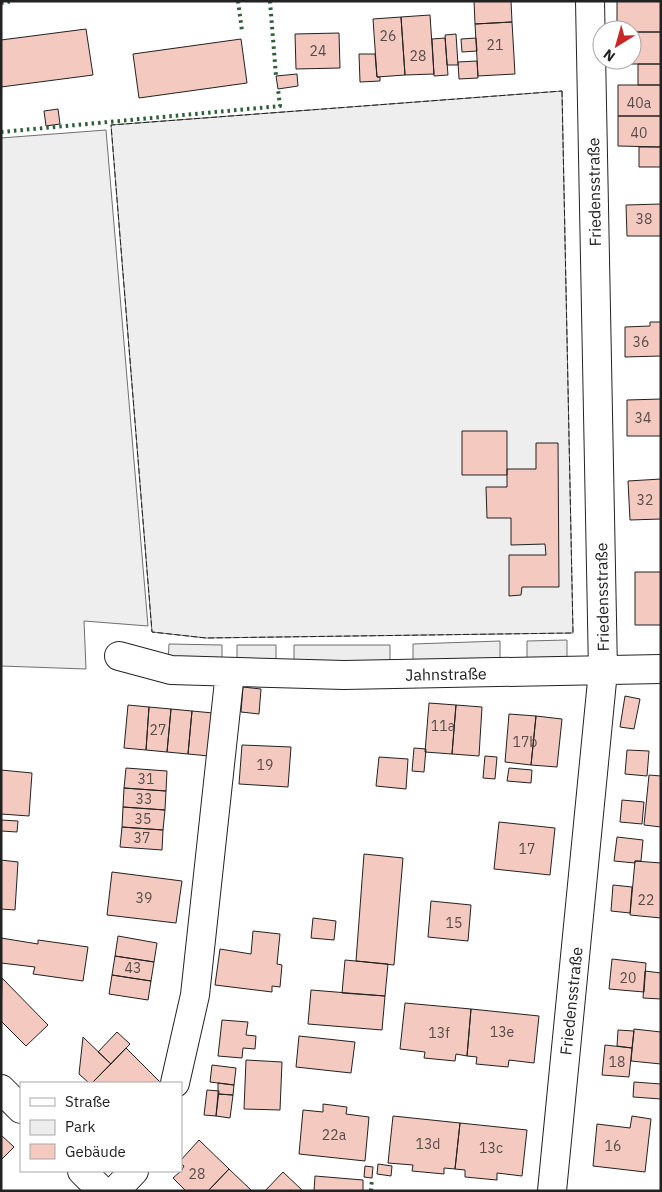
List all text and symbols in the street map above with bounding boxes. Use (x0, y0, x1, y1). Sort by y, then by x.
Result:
north arrow (592, 20, 642, 70)
house number: 26 (380, 27, 396, 45)
house number: 21 (487, 36, 503, 54)
house number: 24 (310, 42, 326, 60)
text: N (600, 45, 619, 66)
house number: 28 (410, 47, 426, 65)
house number: 40a (627, 94, 652, 112)
house number: 40 (631, 124, 647, 142)
street label: Friedensstraße (583, 137, 605, 247)
house number: 38 (636, 210, 652, 228)
house number: 36 (633, 333, 649, 351)
house number: 34 (635, 409, 651, 427)
house number: 32 (637, 491, 653, 509)
street label: Friedensstraße (591, 542, 613, 652)
street label: Jahnstraße (405, 663, 487, 685)
house number: 11a (431, 717, 456, 735)
house number: 27 (150, 721, 166, 739)
house number: 17b (513, 733, 537, 751)
house number: 19 (257, 756, 273, 774)
house number: 31 (138, 770, 154, 788)
house number: 33 (136, 790, 152, 808)
house number: 35 (135, 810, 151, 828)
house number: 37 (134, 829, 150, 847)
house number: 17 (519, 840, 535, 858)
house number: 39 (136, 889, 152, 907)
house number: 22 (638, 891, 654, 909)
house number: 15 (446, 914, 462, 932)
street label: Friedensstraße (555, 946, 587, 1056)
house number: 43 (125, 959, 141, 977)
house number: 20 (620, 969, 636, 987)
house number: 13e (490, 1023, 515, 1041)
house number: 13f (428, 1024, 450, 1042)
house number: 18 (609, 1053, 625, 1071)
legend (20, 1082, 182, 1172)
text: Straße (65, 1092, 110, 1111)
text: Park (65, 1117, 95, 1136)
house number: 22a (322, 1126, 347, 1144)
house number: 13d (416, 1135, 440, 1153)
house number: 16 (605, 1137, 621, 1155)
house number: 13c (479, 1139, 503, 1157)
text: Gebäude (65, 1142, 126, 1161)
house number: 28 (189, 1165, 205, 1183)

